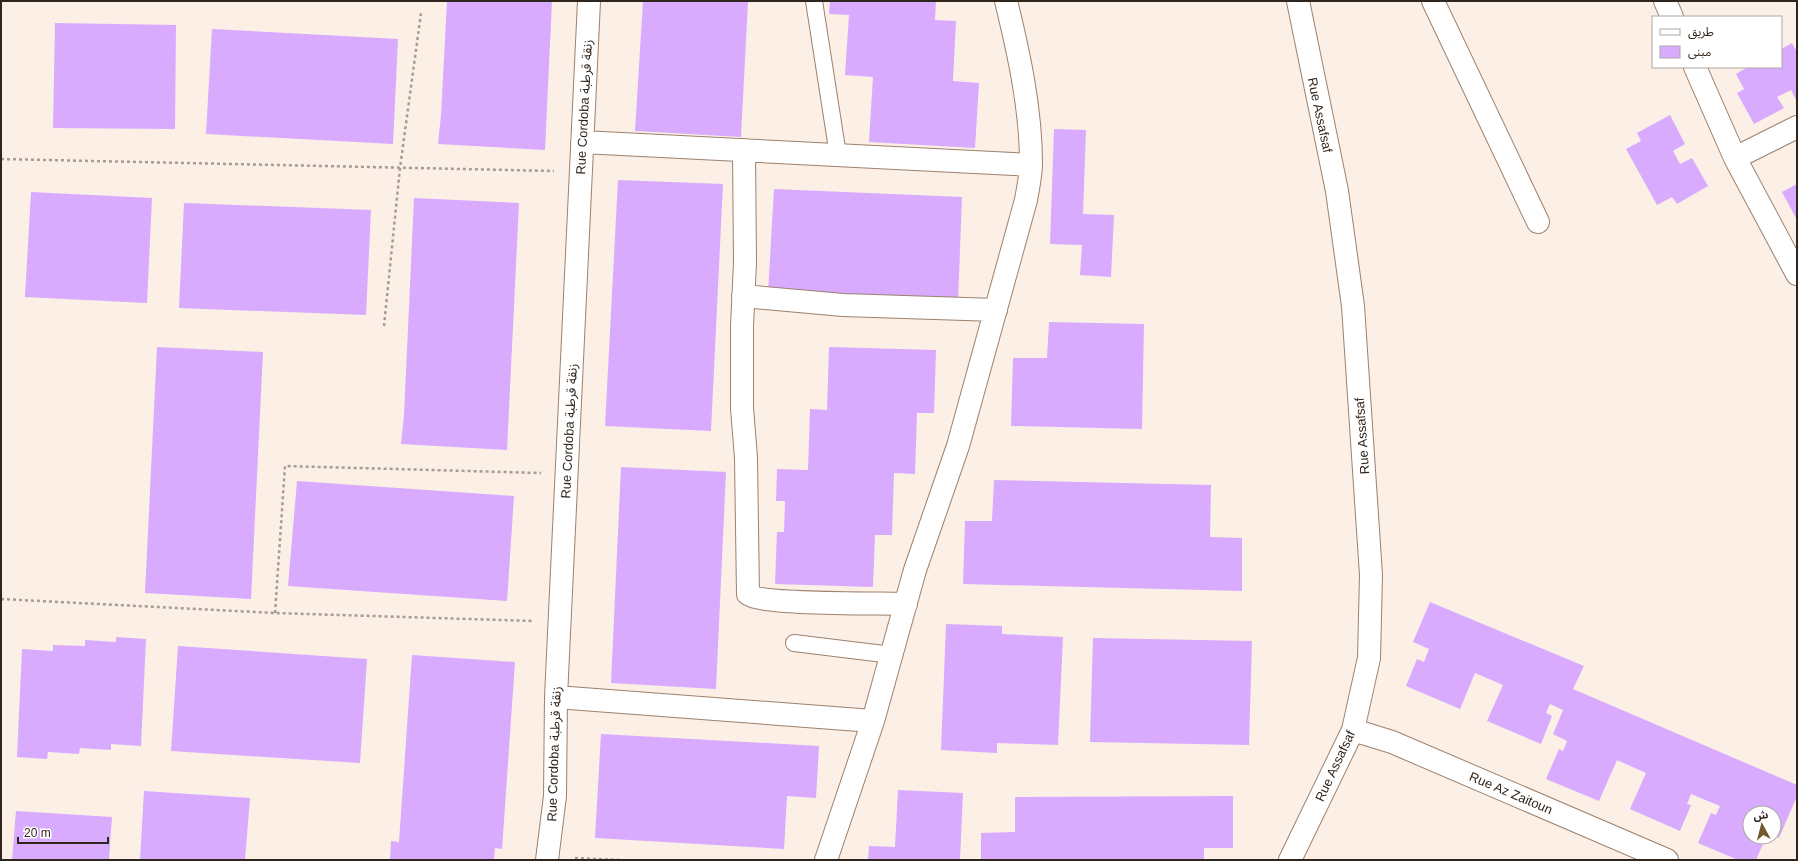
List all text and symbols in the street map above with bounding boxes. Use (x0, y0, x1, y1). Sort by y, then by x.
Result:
legend (1652, 16, 1782, 68)
text: طريق (1688, 25, 1714, 40)
street label: Rue Cordoba زنقة قرطبة (573, 39, 595, 175)
text: مبنى (1688, 45, 1711, 59)
street label: Rue Assafsaf (1305, 76, 1335, 154)
street label: Rue Cordoba زنقة قرطبة (558, 363, 580, 499)
street label: Rue Assafsaf (1352, 397, 1372, 475)
street label: Rue Cordoba زنقة قرطبة (544, 686, 564, 822)
street label: Rue Assafsaf (1312, 728, 1358, 804)
street label: Rue Az Zaitoun (1467, 769, 1555, 817)
north arrow (1742, 805, 1782, 845)
text: ش (1753, 808, 1769, 823)
scale bar (18, 819, 108, 845)
text: 20 m (24, 826, 51, 840)

